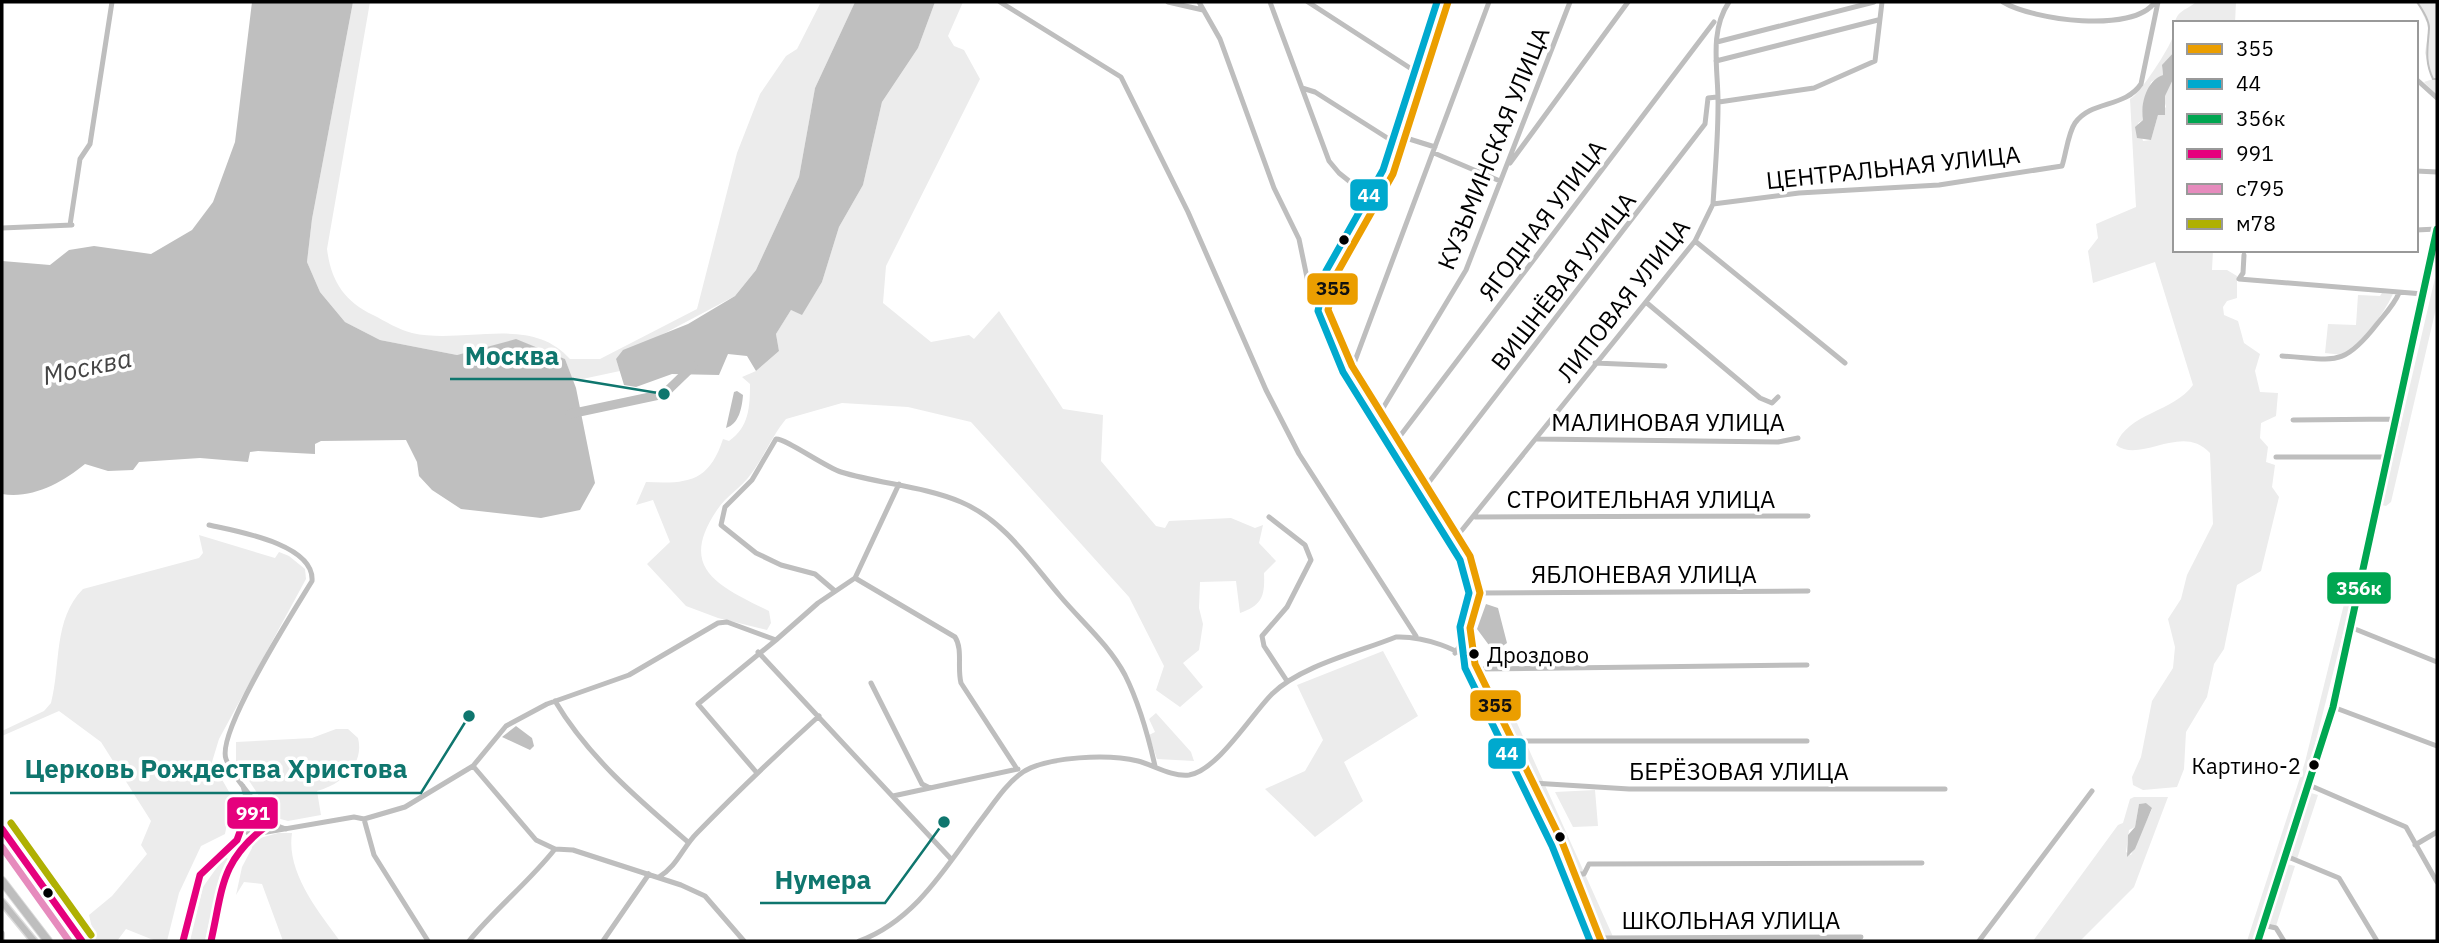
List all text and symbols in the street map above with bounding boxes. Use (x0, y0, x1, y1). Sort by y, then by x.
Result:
legend (2173, 21, 2418, 252)
street label: КУЗЬМИНСКАЯ УЛИЦА (1430, 22, 1556, 274)
text: 355 (2236, 34, 2274, 62)
text: 44 (2236, 69, 2261, 97)
text: 356к (2236, 104, 2285, 132)
street label: ЯГОДНАЯ УЛИЦА (1471, 133, 1613, 307)
street label: ЦЕНТРАЛЬНАЯ УЛИЦА (1764, 138, 2022, 196)
text: 991 (2236, 139, 2274, 167)
text: с795 (2236, 174, 2284, 202)
line badge: 44 (1349, 178, 1389, 212)
text: 44 (1358, 183, 1380, 207)
street label: ВИШНЁВАЯ УЛИЦА (1483, 185, 1643, 377)
text: м78 (2236, 209, 2276, 237)
street label: ЛИПОВАЯ УЛИЦА (1549, 212, 1697, 388)
unlabelled marker (1337, 233, 1351, 247)
line badge: 355 (1306, 272, 1359, 306)
text: 355 (1316, 276, 1350, 300)
callout: Москва (450, 332, 573, 379)
text: Москва (465, 338, 559, 372)
water label: Москва (39, 340, 135, 392)
street label: МАЛИНОВАЯ УЛИЦА (1551, 406, 1785, 438)
street label: СТРОИТЕЛЬНАЯ УЛИЦА (1506, 483, 1776, 515)
street label: ЯБЛОНЕВАЯ УЛИЦА (1531, 558, 1757, 590)
line badge: 356к (2326, 571, 2392, 605)
text: 356к (2336, 576, 2382, 600)
place label: Дроздово (1487, 640, 1589, 669)
marker: Дроздово (1467, 647, 1481, 661)
line badge: 355 (1469, 689, 1522, 722)
text: 355 (1478, 693, 1512, 717)
line badge: 44 (1487, 737, 1527, 770)
text: 44 (1496, 741, 1518, 765)
callout: Церковь Рождества Христова (10, 746, 421, 793)
text: Церковь Рождества Христова (25, 751, 408, 785)
place label: Картино-2 (2192, 751, 2301, 780)
street label: БЕРЁЗОВАЯ УЛИЦА (1629, 755, 1849, 787)
marker: Картино-2 (2307, 758, 2321, 772)
line badge: 991 (226, 796, 279, 830)
text: 991 (236, 801, 271, 825)
unlabelled marker (1553, 830, 1567, 844)
callout: Нумера (760, 856, 885, 903)
text: Нумера (775, 862, 872, 896)
unlabelled marker (41, 886, 55, 900)
street label: ШКОЛЬНАЯ УЛИЦА (1622, 904, 1840, 936)

